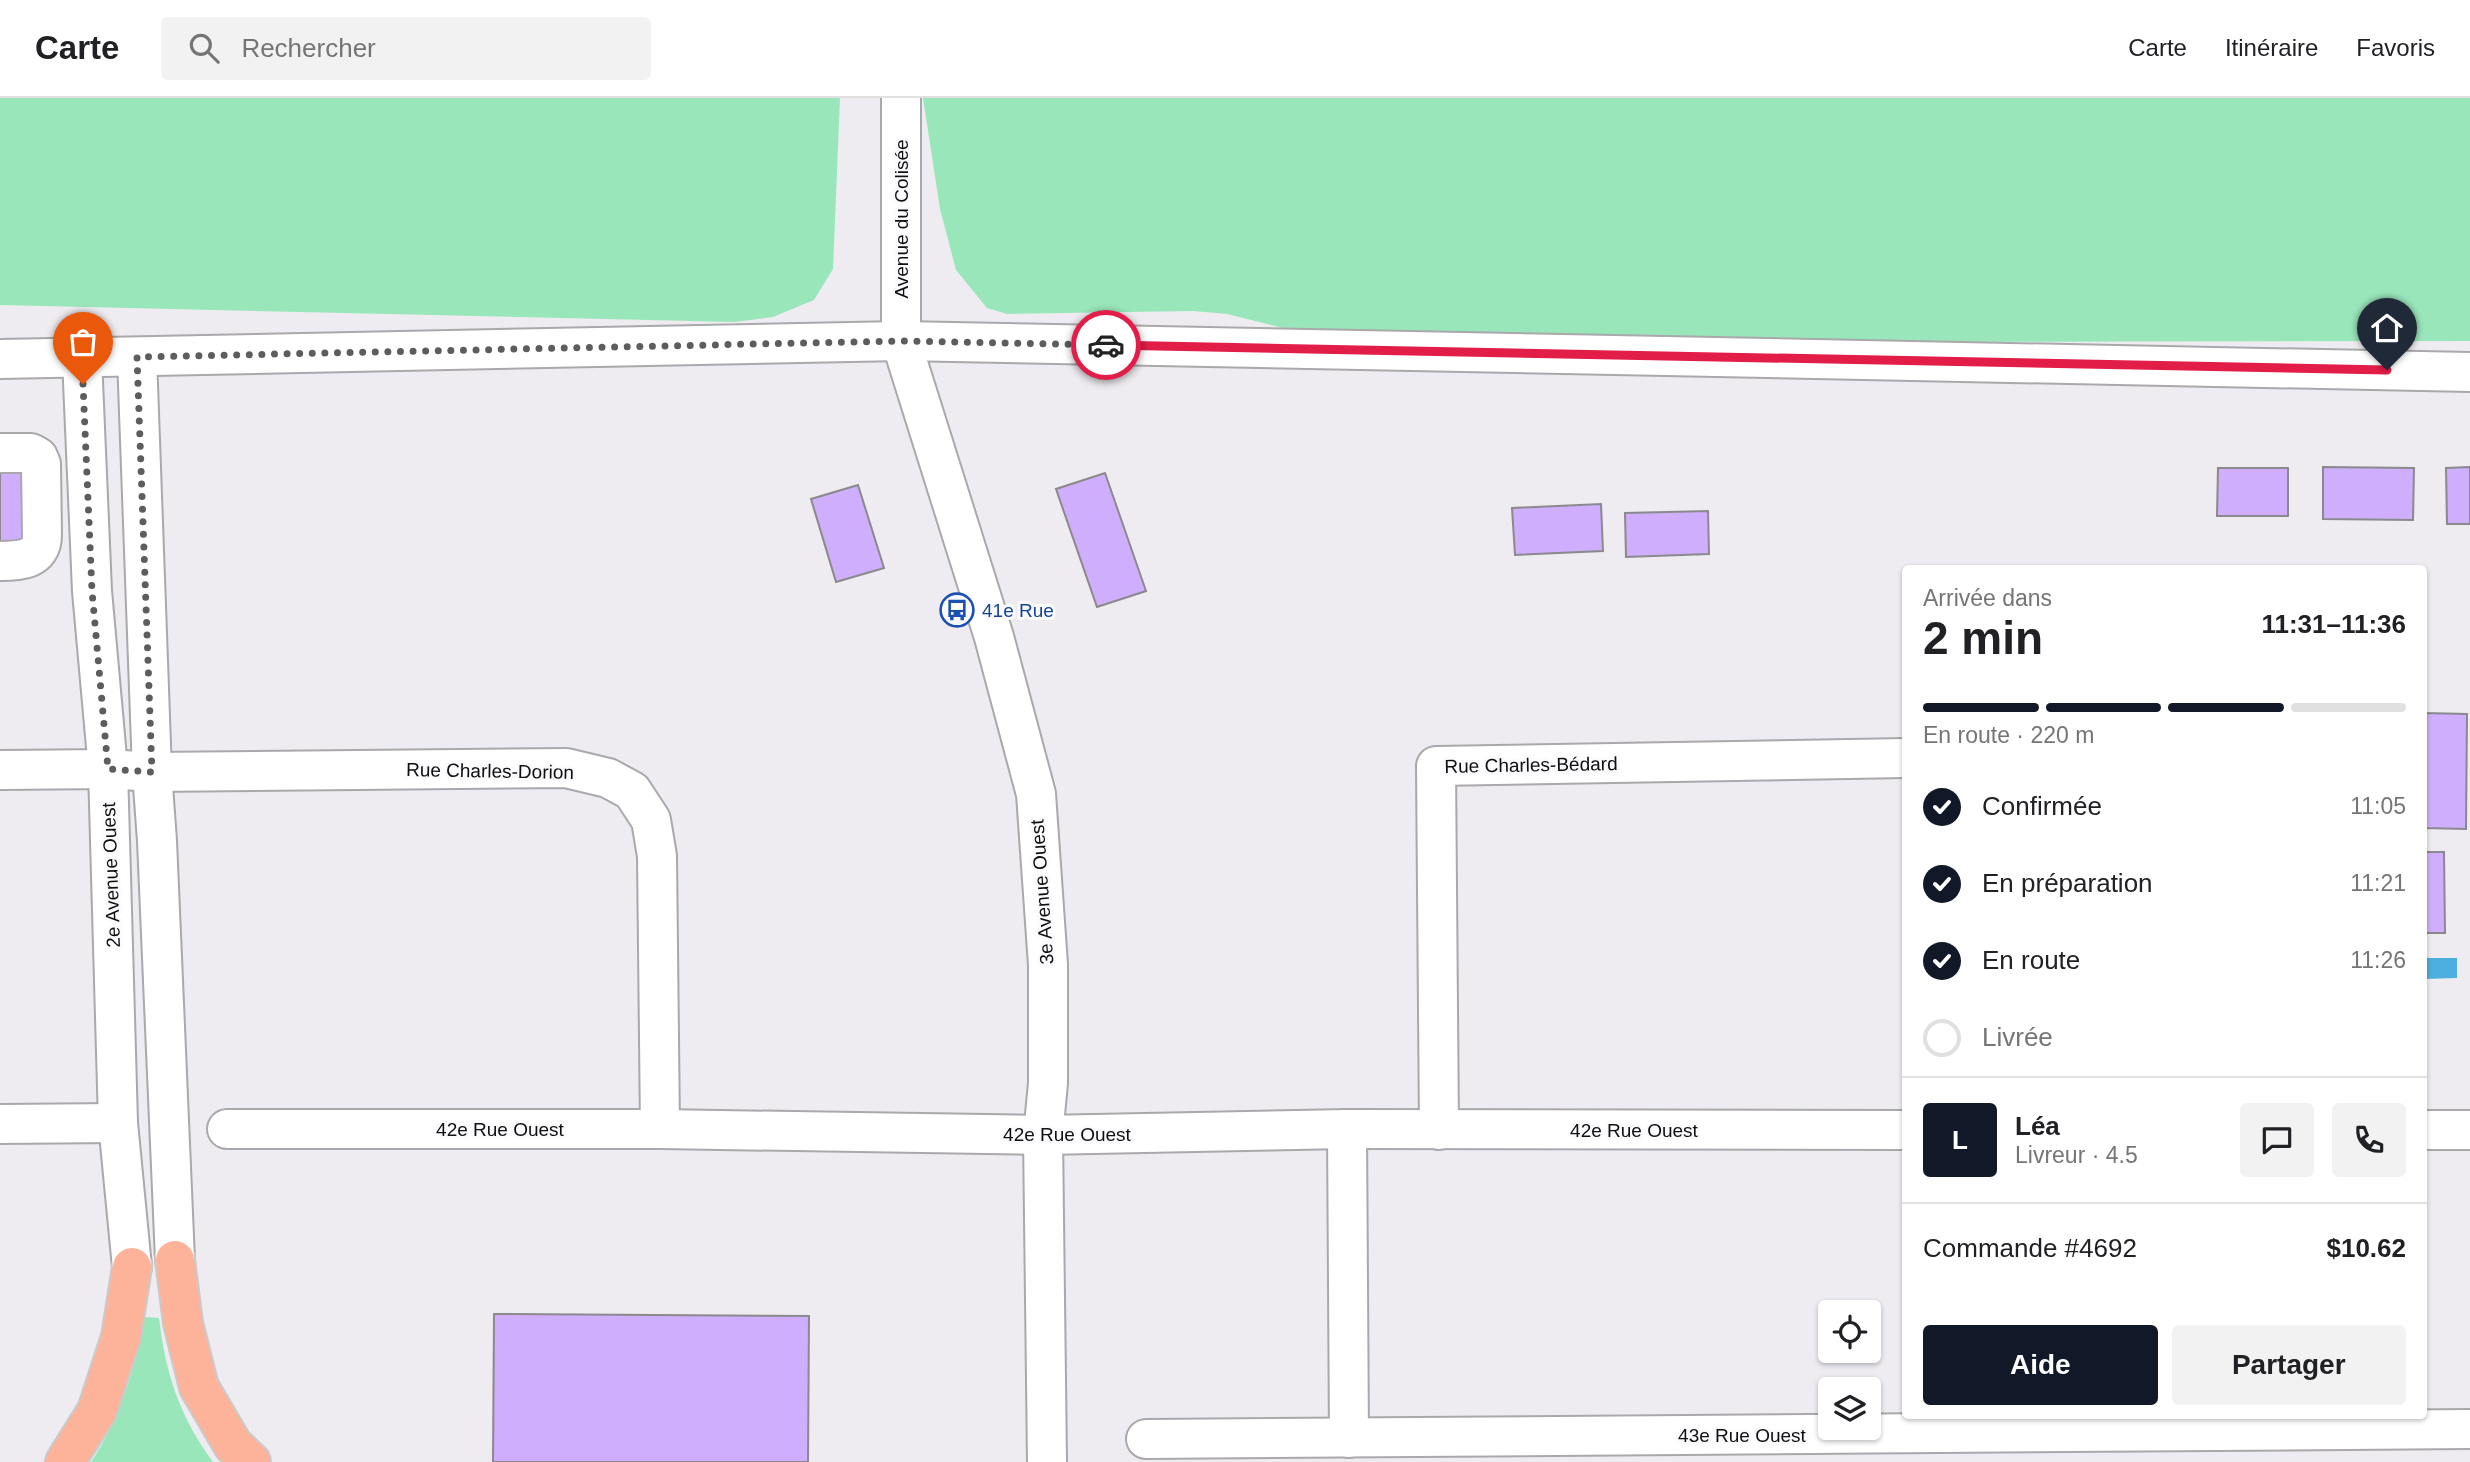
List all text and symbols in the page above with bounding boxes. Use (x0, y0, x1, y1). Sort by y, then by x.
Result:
search box (161, 17, 651, 80)
text: Carte (35, 29, 119, 66)
icon: search (185, 29, 223, 67)
text: Rechercher (241, 33, 376, 63)
text: Carte (2128, 34, 2187, 61)
text: Itinéraire (2225, 34, 2318, 61)
text: Favoris (2356, 34, 2435, 61)
street label: Avenue du Colisée (891, 139, 912, 299)
pin (2357, 298, 2417, 370)
icon: home (2368, 309, 2406, 347)
courier (1071, 310, 1141, 380)
pin (53, 312, 113, 384)
icon: bag (64, 323, 102, 361)
icon: car (1087, 326, 1125, 364)
text: Arrivée dans (1923, 585, 2052, 611)
bus stop icon: 41e Rue (938, 591, 976, 629)
place label: 41e Rue (982, 600, 1054, 621)
text: 11:31–11:36 (2261, 609, 2406, 639)
text: 2 min (1923, 612, 2043, 664)
text: En route · 220 m (1923, 722, 2094, 748)
street label: Rue Charles-Bédard (1444, 753, 1618, 777)
street label: Rue Charles-Dorion (406, 759, 574, 783)
icon: check (1923, 788, 1961, 826)
text: Confirmée (1982, 791, 2102, 821)
text: 11:05 (2350, 793, 2406, 819)
street label: 2e Avenue Ouest (98, 801, 124, 948)
street label: 3e Avenue Ouest (1026, 818, 1058, 965)
icon: check (1923, 865, 1961, 903)
text: En préparation (1982, 868, 2153, 898)
text: 11:21 (2350, 870, 2406, 896)
icon: check (1923, 942, 1961, 980)
text: En route (1982, 945, 2080, 975)
text: 11:26 (2350, 947, 2406, 973)
text: Livrée (1982, 1022, 2053, 1052)
button: chat (2240, 1103, 2314, 1177)
button: phone (2332, 1103, 2406, 1177)
text: Léa (2015, 1111, 2060, 1141)
street label: 42e Rue Ouest (436, 1119, 565, 1140)
street label: 42e Rue Ouest (1570, 1120, 1699, 1141)
street label: 42e Rue Ouest (1003, 1124, 1132, 1145)
text: L (1952, 1125, 1968, 1155)
text: Livreur · 4.5 (2015, 1142, 2138, 1168)
text: Commande #4692 (1923, 1233, 2137, 1263)
text: $10.62 (2326, 1233, 2406, 1263)
map controls (1818, 1300, 1881, 1440)
button: locate (1818, 1300, 1881, 1363)
button: Aide (1923, 1325, 2158, 1405)
button: Partager (2172, 1325, 2406, 1405)
button: layers (1818, 1377, 1881, 1440)
street label: 43e Rue Ouest (1678, 1425, 1807, 1446)

